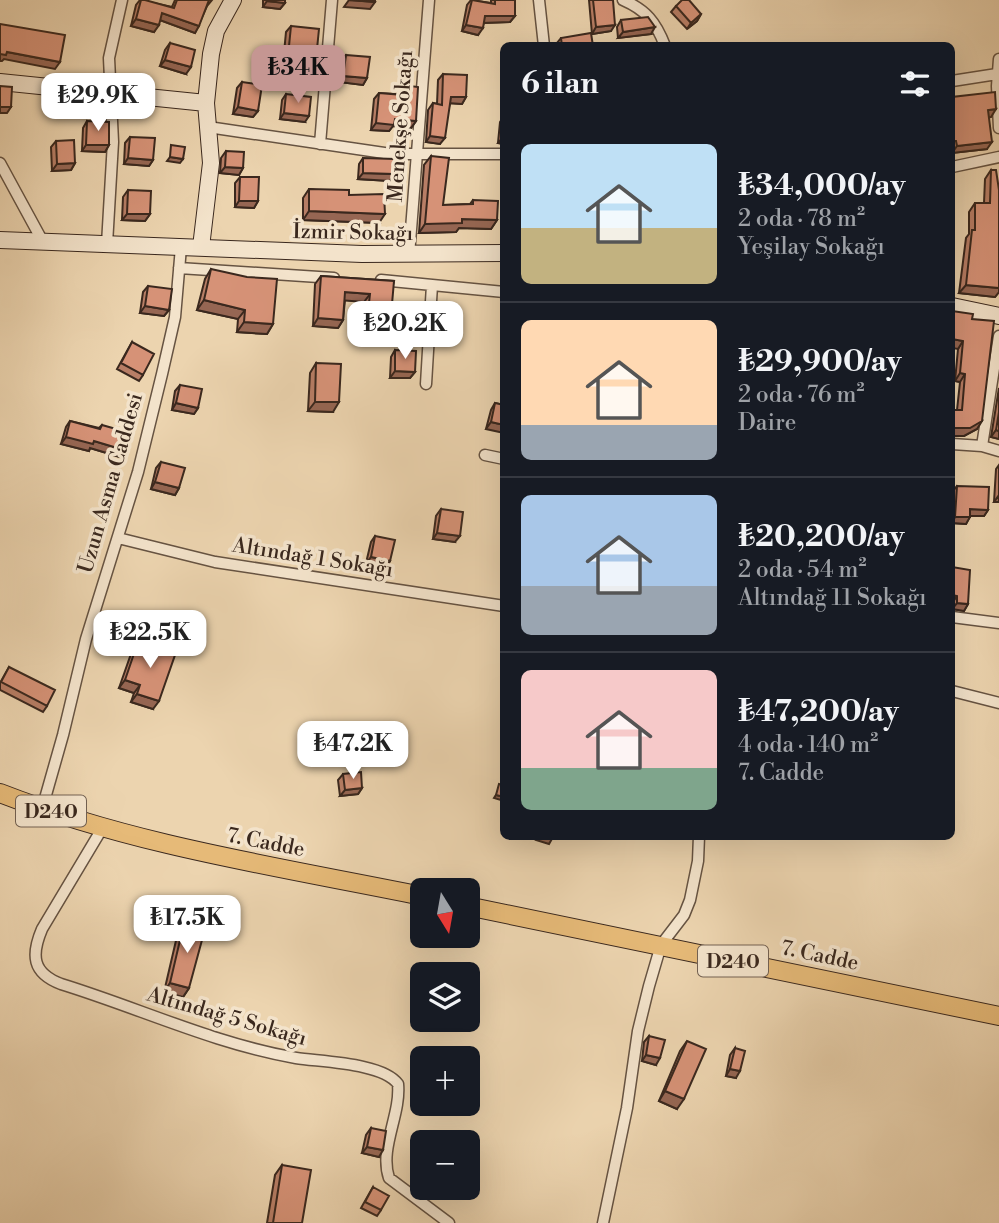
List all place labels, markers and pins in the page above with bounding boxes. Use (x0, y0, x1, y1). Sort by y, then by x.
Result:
pin: ₺34K (257, 46, 339, 105)
pin: ₺29.9K (41, 74, 155, 133)
pin: ₺20.2K (348, 302, 462, 361)
pin: ₺22.5K (93, 610, 207, 670)
pin: ₺47.2K (296, 722, 410, 781)
pin: ₺17.5K (130, 895, 244, 955)

